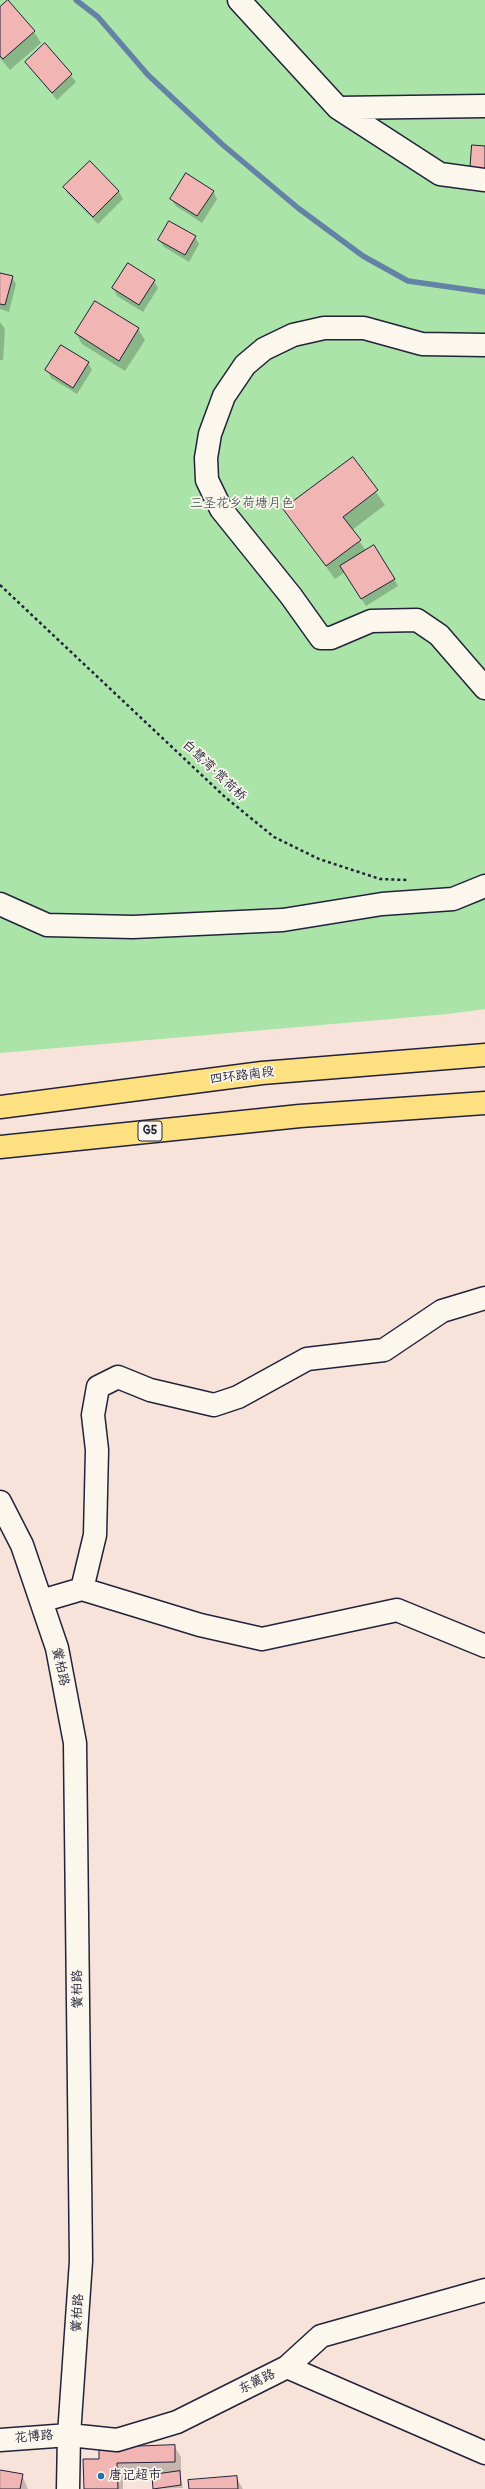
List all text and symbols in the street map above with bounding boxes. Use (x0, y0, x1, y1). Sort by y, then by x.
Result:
park label: 三圣花乡荷塘月色 (190, 496, 294, 512)
street label: 白鹭湾·赏荷桥 (179, 737, 249, 805)
street label: 四环路南段 (209, 1064, 275, 1088)
road number: G5 (138, 1121, 162, 1141)
street label: 黉柏路 (48, 1646, 72, 1688)
street label: 黉柏路 (70, 1969, 86, 2009)
street label: 黉柏路 (69, 2293, 87, 2333)
street label: 东篱路 (236, 2366, 278, 2398)
street label: 花博路 (14, 2428, 54, 2446)
place label: 唐记超市 (109, 2468, 161, 2484)
marker: 唐记超市 (96, 2471, 106, 2481)

